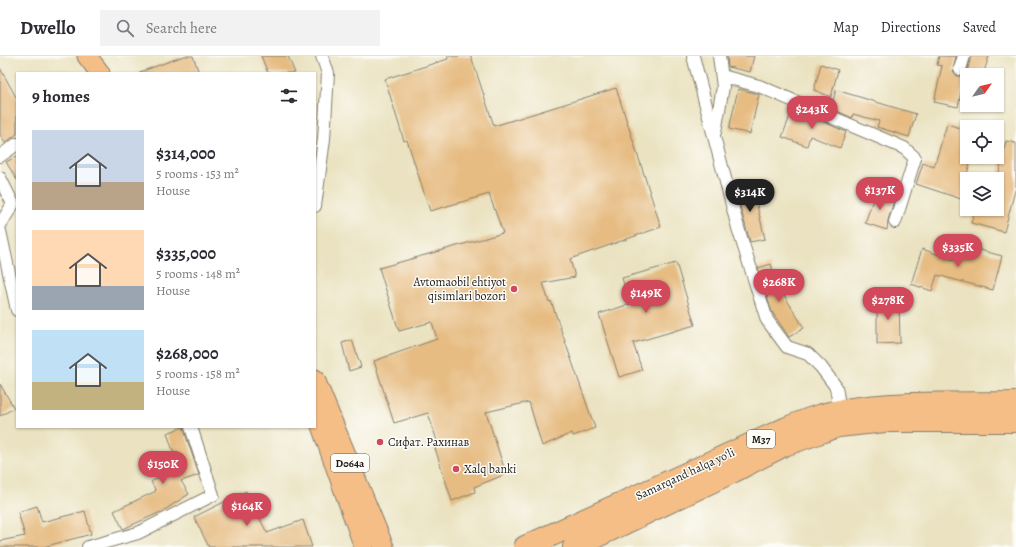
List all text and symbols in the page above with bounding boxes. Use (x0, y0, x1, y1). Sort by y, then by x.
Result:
search box (100, 10, 380, 46)
text: Dwello (20, 15, 76, 41)
icon: search (114, 17, 136, 39)
text: Search here (146, 18, 217, 38)
text: Map (833, 18, 859, 37)
text: Directions (881, 18, 941, 37)
text: Saved (963, 18, 996, 37)
north arrow (960, 68, 1004, 112)
map controls (960, 68, 1004, 216)
text: 9 homes (32, 85, 90, 108)
icon: filters (278, 85, 300, 107)
pin: $243K (784, 96, 840, 130)
text: $243K (796, 100, 828, 117)
button: locate (960, 120, 1004, 164)
text: $314,000 (156, 142, 216, 165)
icon: home (64, 146, 112, 194)
text: 5 rooms · 153 m² (156, 165, 239, 182)
button: layers (960, 172, 1004, 216)
pin: $137K (852, 177, 908, 211)
pin: $314K (722, 179, 778, 213)
text: $137K (865, 181, 895, 198)
text: House (156, 182, 190, 199)
text: $314K (735, 183, 765, 200)
pin: $335K (930, 234, 986, 268)
text: $335K (942, 238, 974, 255)
text: $335,000 (156, 242, 216, 265)
icon: home (64, 246, 112, 294)
text: 5 rooms · 148 m² (156, 265, 240, 282)
pin: $268K (751, 269, 807, 303)
text: $268K (762, 273, 796, 290)
place label: Avtomaobil ehtiyot qisimlari bozori (412, 274, 506, 304)
pin: $149K (618, 280, 674, 314)
text: House (156, 282, 190, 299)
marker: Avtomaobil ehtiyot qisimlari bozori (509, 284, 519, 294)
text: $149K (630, 284, 662, 301)
pin: $278K (860, 287, 916, 321)
text: $278K (872, 291, 904, 308)
text: $268,000 (156, 342, 218, 365)
icon: home (64, 346, 112, 394)
text: 5 rooms · 158 m² (156, 365, 240, 382)
text: House (156, 382, 190, 399)
road number: M37 (747, 430, 775, 448)
place label: Сифат. Рахинав (388, 434, 470, 450)
marker: Сифат. Рахинав (375, 437, 385, 447)
street label: Samarqand halqa yoʻli (633, 444, 737, 504)
pin: $150K (135, 451, 191, 485)
road number: D064a (331, 454, 369, 472)
text: $150K (147, 455, 179, 472)
place label: Xalq banki (464, 461, 516, 477)
marker: Xalq banki (451, 464, 461, 474)
pin: $164K (219, 493, 275, 527)
text: $164K (231, 497, 263, 514)

